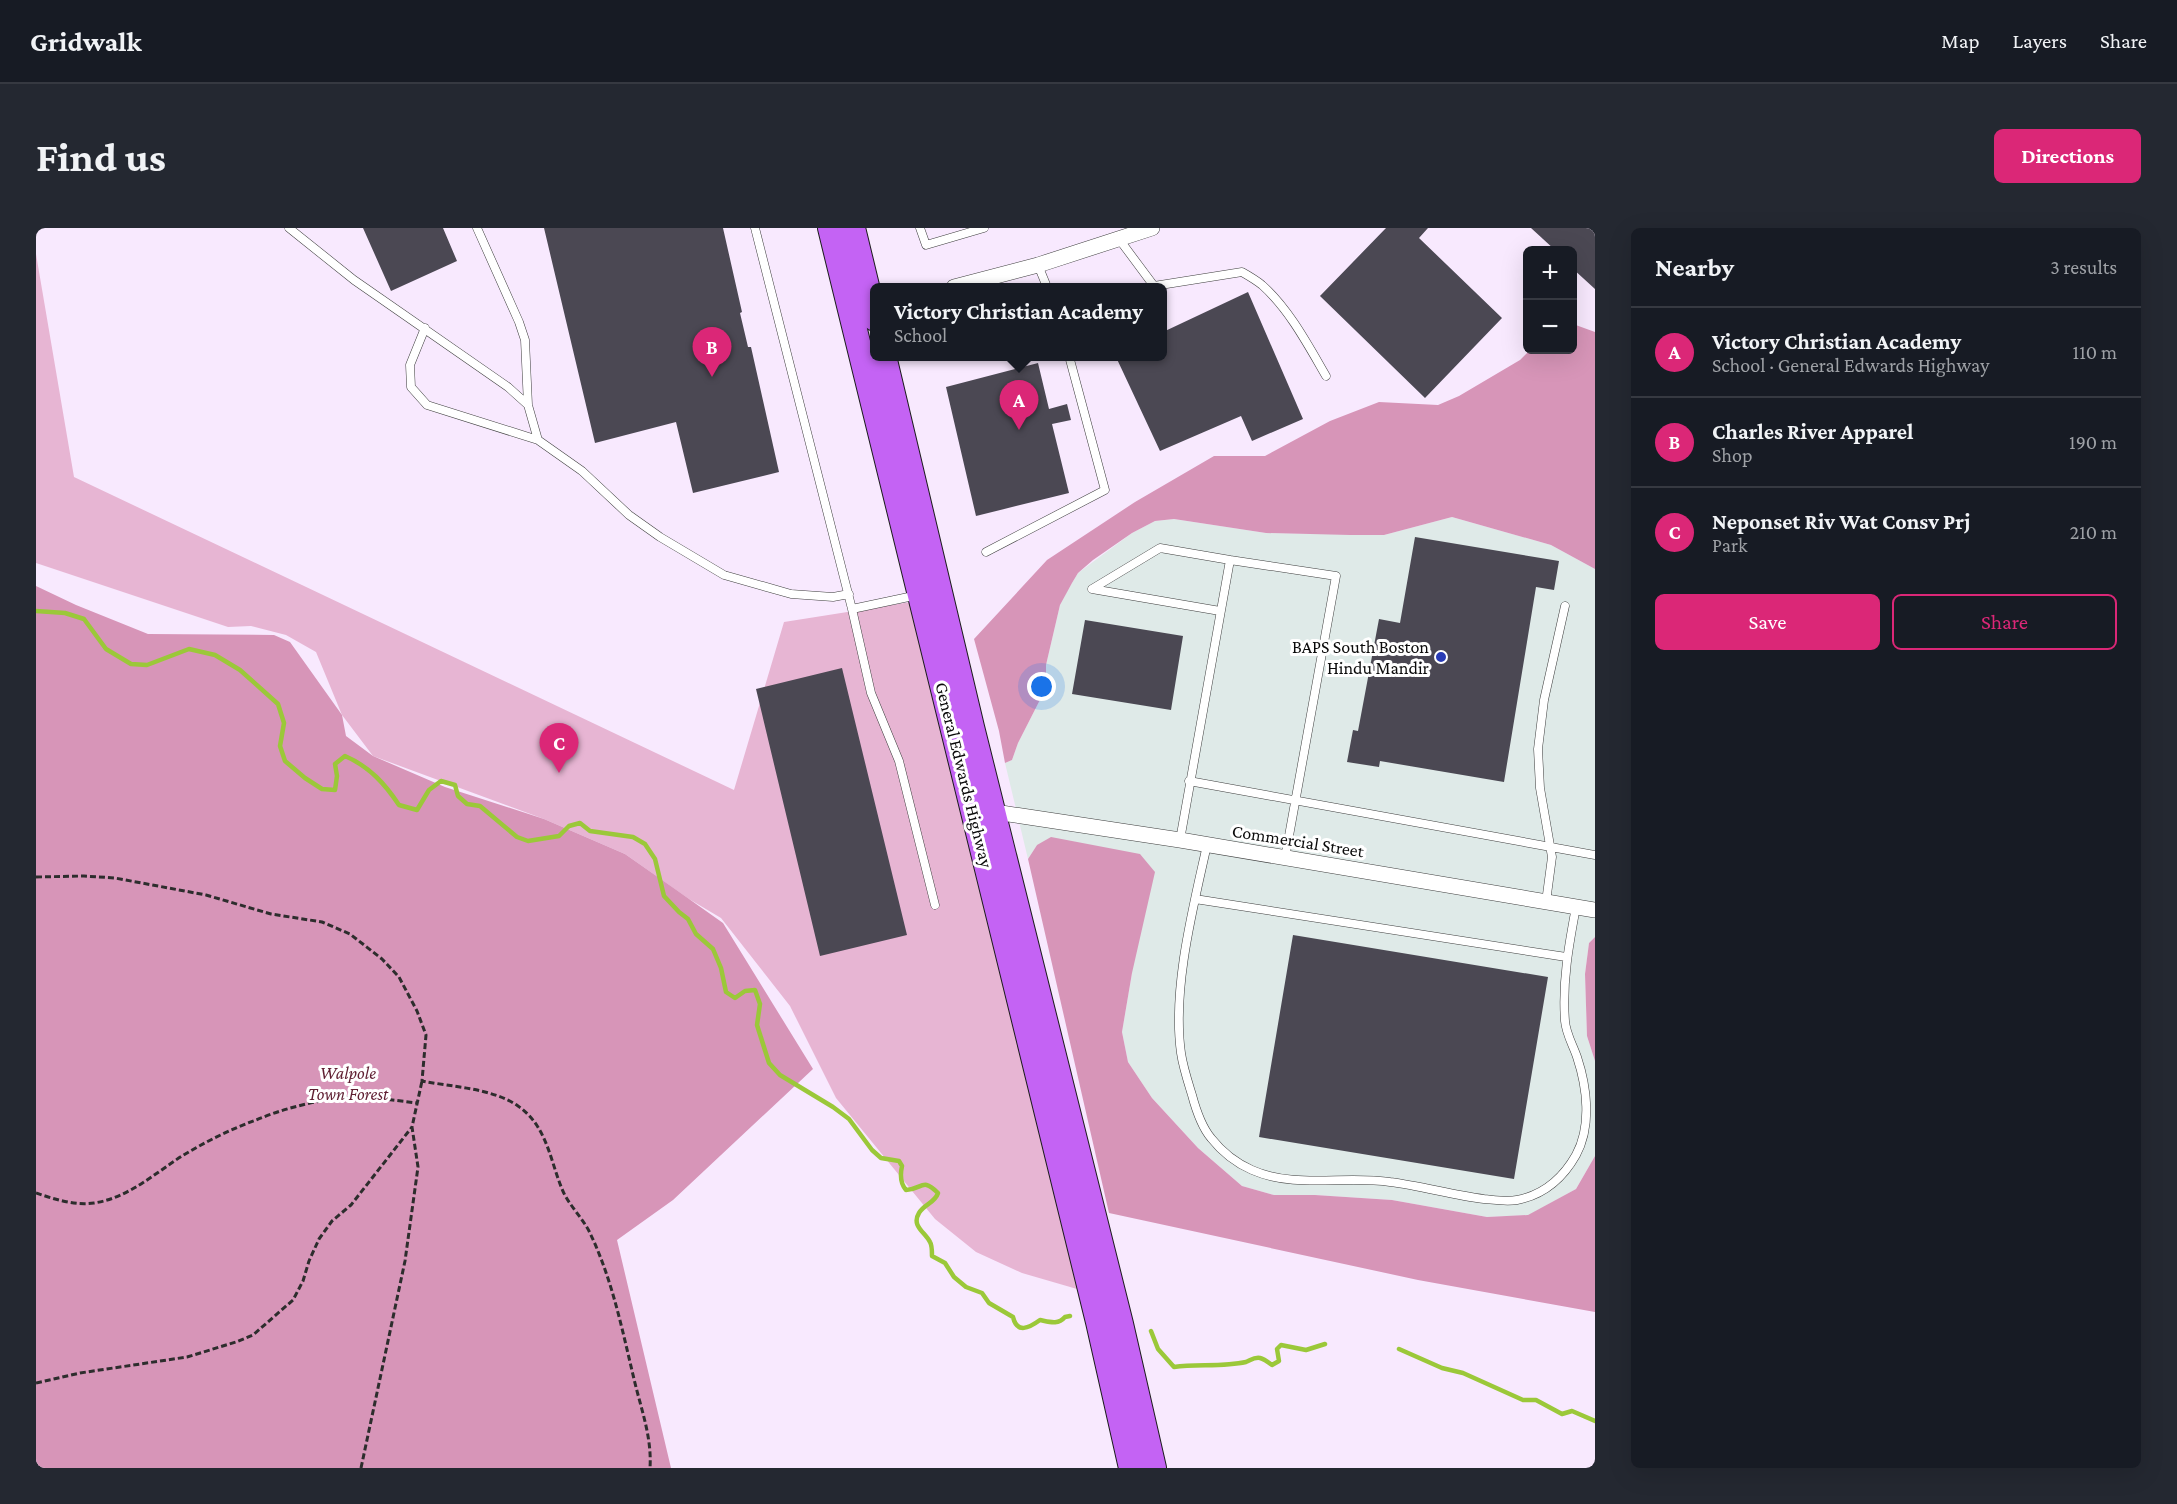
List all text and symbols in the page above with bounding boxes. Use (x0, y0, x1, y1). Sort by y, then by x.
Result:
text: Gridwalk (30, 26, 142, 57)
text: Map (1941, 29, 1980, 53)
text: Layers (2013, 29, 2067, 53)
text: Share (2100, 29, 2147, 53)
button: Directions (1994, 129, 2141, 183)
text: Find us (36, 133, 166, 180)
map controls (1523, 246, 1577, 354)
button: + (1523, 246, 1577, 300)
text: Nearby (1655, 253, 1734, 282)
text: 3 results (2050, 256, 2117, 278)
popup (870, 283, 1167, 361)
text: Victory Christian Academy (894, 299, 1143, 324)
button: − (1523, 300, 1577, 354)
text: School (894, 324, 947, 346)
pin: B (692, 328, 732, 377)
text: Victory Christian Academy (1712, 329, 1961, 354)
text: A (1669, 341, 1680, 363)
text: 110 m (2073, 341, 2117, 363)
text: School · General Edwards Highway (1712, 354, 1989, 376)
pin: A (1000, 380, 1038, 430)
text: Charles River Apparel (1712, 419, 1913, 444)
text: B (1669, 431, 1680, 453)
text: 190 m (2069, 431, 2117, 453)
text: Shop (1712, 444, 1753, 466)
text: Neponset Riv Wat Consv Prj (1712, 509, 1970, 534)
text: C (1668, 521, 1681, 543)
text: 210 m (2070, 521, 2117, 543)
text: Park (1712, 534, 1748, 556)
button: Save (1655, 594, 1880, 650)
button: Share (1892, 594, 2117, 650)
place label: BAPS South Boston Hindu Mandir (1292, 637, 1430, 678)
marker: BAPS South Boston Hindu Mandir (1434, 650, 1448, 664)
your location (1027, 672, 1056, 701)
street label: General Edwards Highway (931, 680, 997, 871)
pin: C (540, 724, 578, 773)
street label: Commercial Street (1231, 821, 1366, 861)
park label: Walpole Town Forest (308, 1063, 389, 1104)

